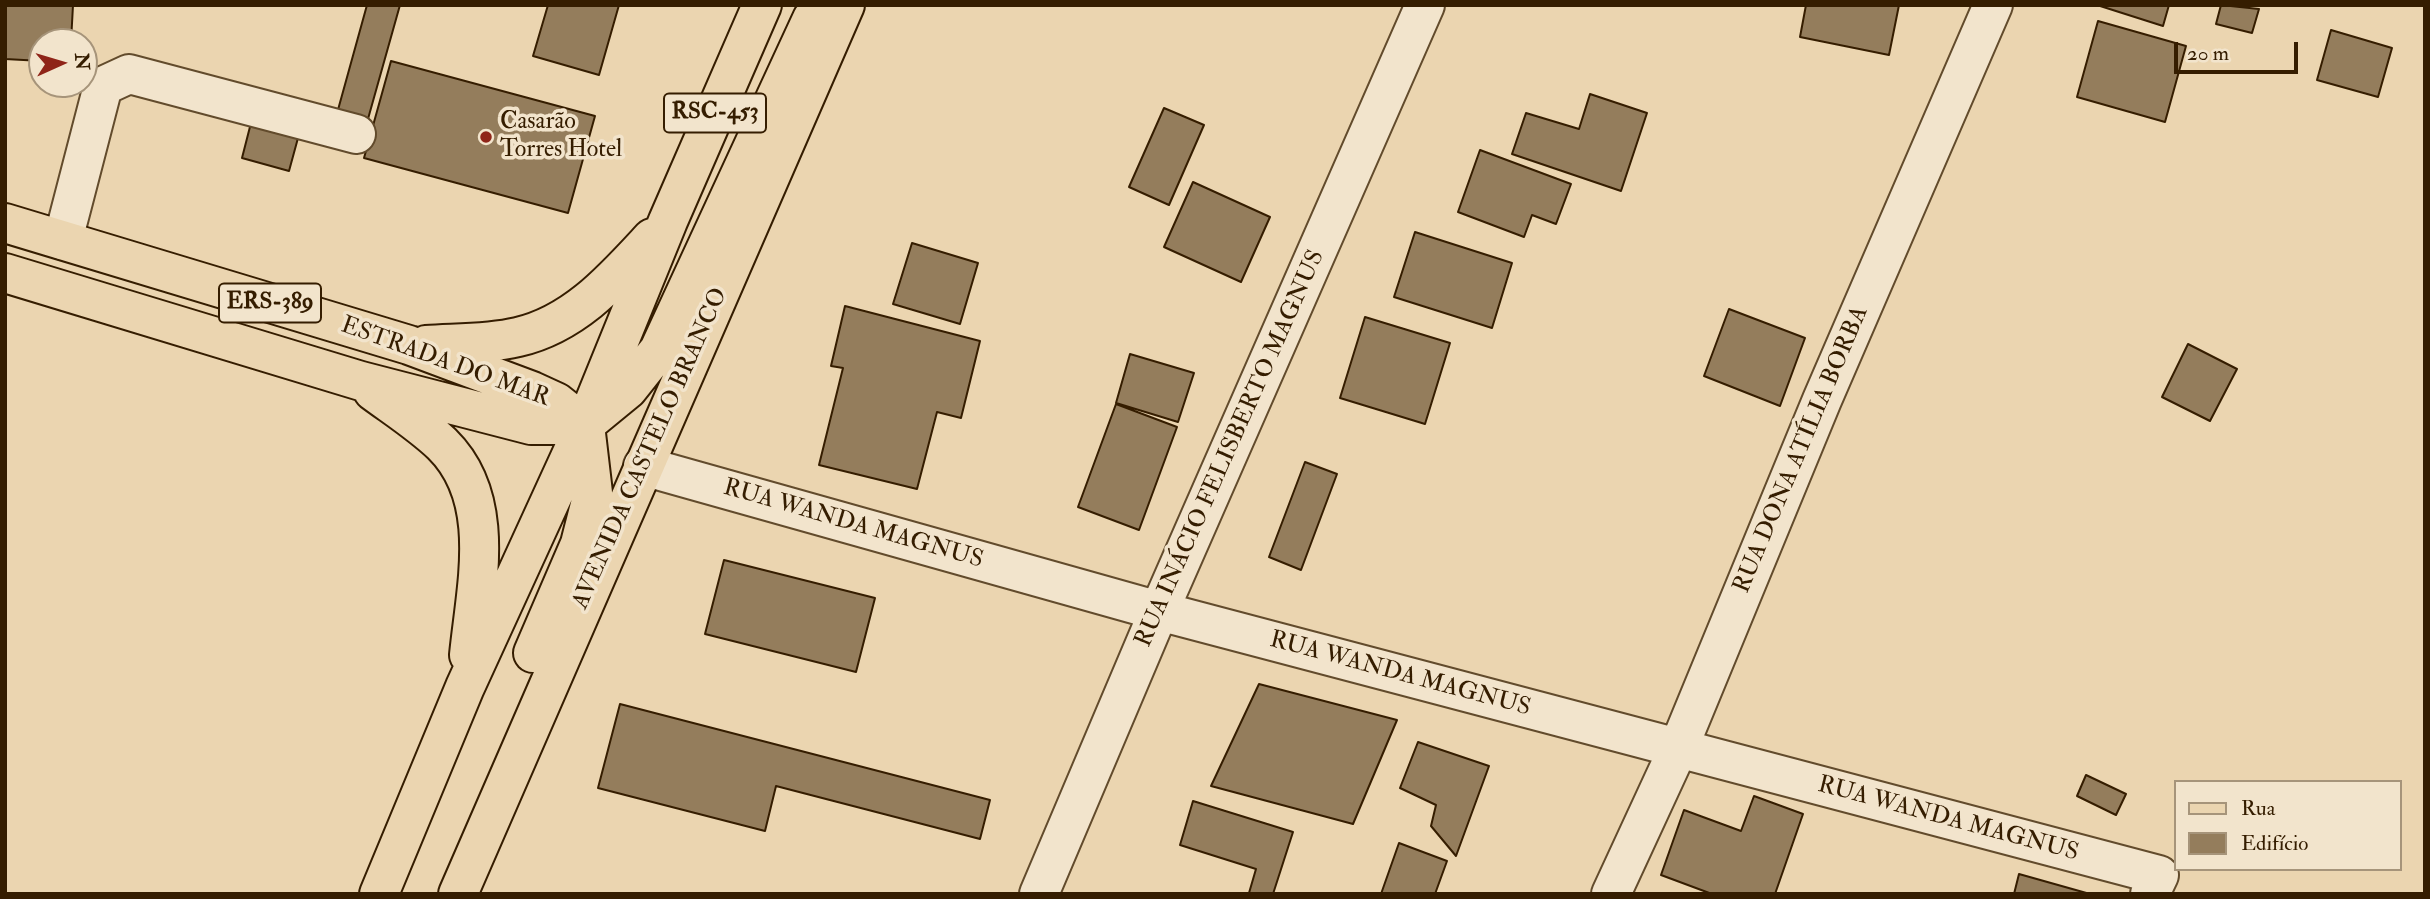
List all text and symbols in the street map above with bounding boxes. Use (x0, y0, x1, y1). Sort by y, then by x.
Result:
north arrow (28, 28, 98, 98)
scale bar (2178, 28, 2302, 72)
text: 20 m (2187, 40, 2229, 67)
text: N (69, 52, 95, 71)
road number: RSC-453 (664, 94, 766, 132)
place label: Casarão Torres Hotel (500, 109, 622, 165)
marker: Casarão Torres Hotel (478, 129, 494, 145)
street label: RUA INÁCIO FELISBERTO MAGNUS (1130, 246, 1332, 652)
road number: ERS-389 (219, 284, 321, 322)
street label: AVENIDA CASTELO BRANCO (567, 284, 735, 614)
street label: RUA DONA ATÍLIA BORBA (1728, 302, 1876, 598)
street label: ESTRADA DO MAR (337, 312, 553, 414)
street label: RUA WANDA MAGNUS (720, 474, 986, 576)
street label: RUA WANDA MAGNUS (1266, 626, 1534, 724)
street label: RUA WANDA MAGNUS (1814, 771, 2082, 869)
legend (2174, 780, 2402, 871)
text: Rua (2241, 795, 2275, 822)
text: Edifício (2241, 830, 2308, 857)

